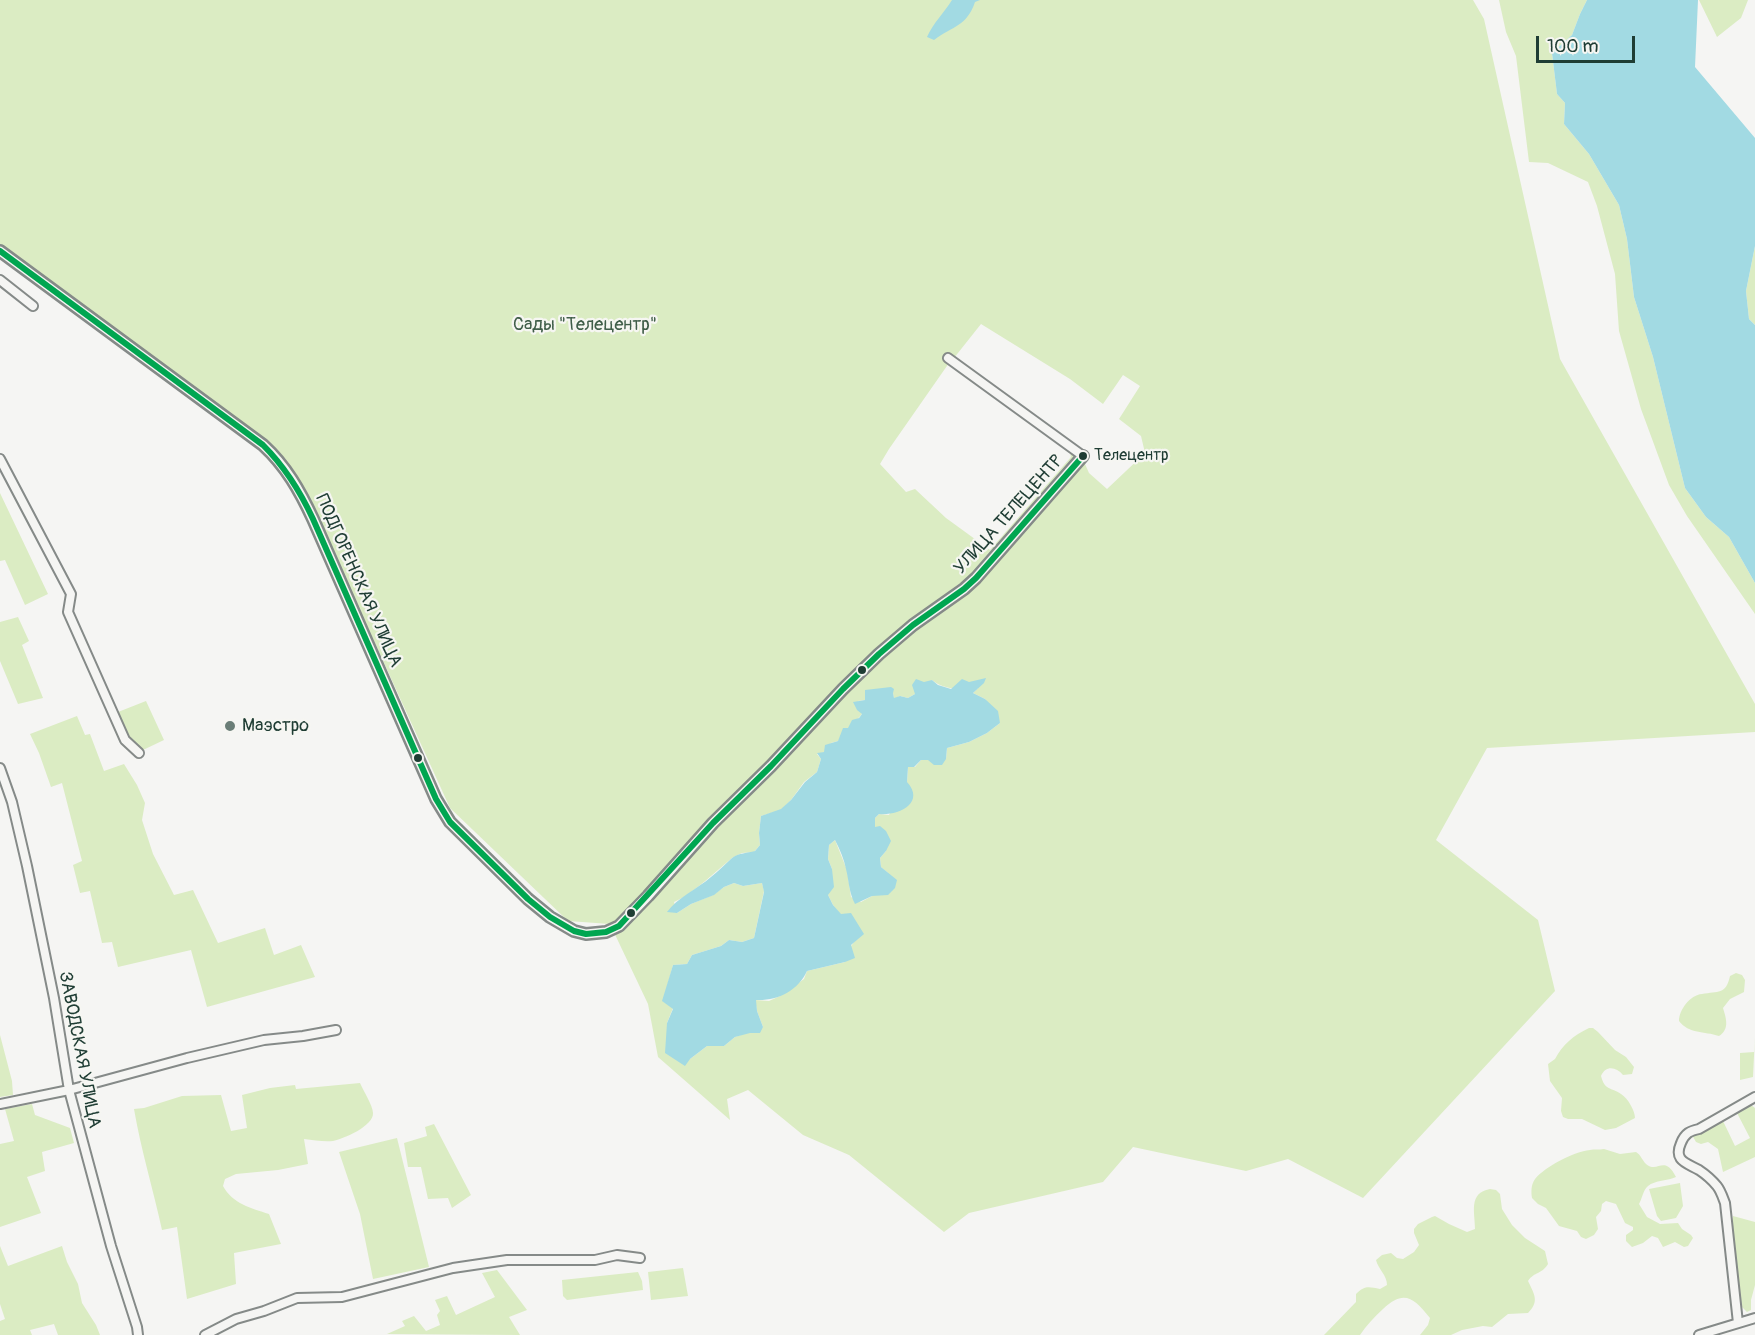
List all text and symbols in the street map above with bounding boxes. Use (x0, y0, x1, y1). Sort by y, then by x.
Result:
scale bar (1539, 24, 1638, 62)
text: 100 m (1547, 35, 1599, 58)
park label: Сады "Телецентр" (513, 314, 657, 336)
place label: Телецентр (1094, 446, 1169, 466)
marker: Телецентр (1077, 450, 1089, 462)
street label: УЛИЦА ТЕЛЕЦЕНТР (950, 451, 1068, 579)
street label: ПОДГОРЕНСКАЯ УЛИЦА (310, 491, 406, 671)
unlabelled marker (856, 664, 868, 676)
place label: Маэстро (242, 715, 309, 737)
marker: Маэстро (223, 719, 237, 733)
unlabelled marker (412, 752, 424, 764)
unlabelled marker (625, 907, 637, 919)
street label: ЗАВОДСКАЯ УЛИЦА (53, 970, 105, 1130)

